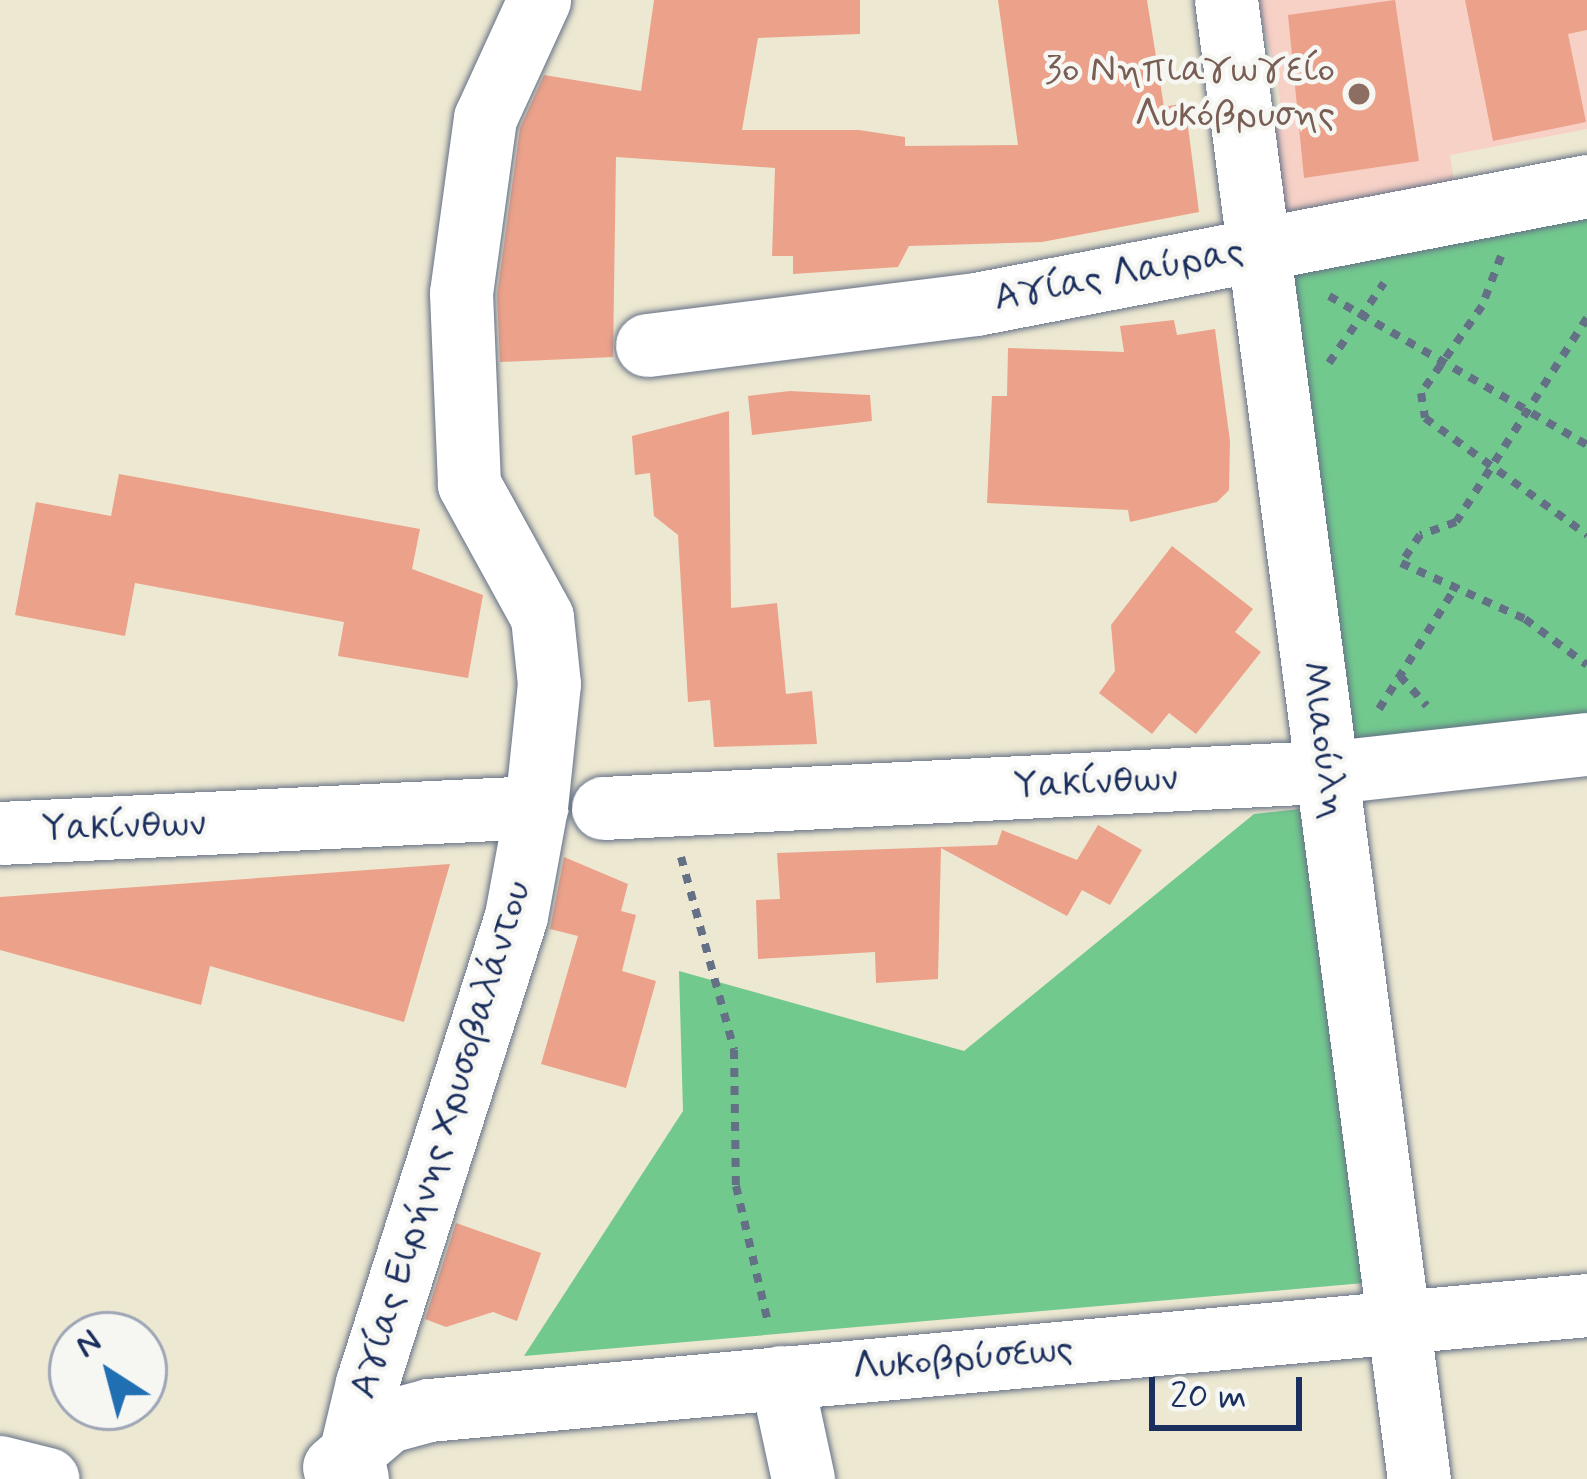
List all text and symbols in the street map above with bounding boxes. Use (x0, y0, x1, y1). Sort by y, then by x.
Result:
place label: 3ο Νηπιαγωγείο Λυκόβρυσης (1044, 49, 1335, 140)
marker: 3ο Νηπιαγωγείο Λυκόβρυσης (1346, 81, 1372, 107)
street label: Αγίας Λαύρας (990, 229, 1248, 323)
street label: Μιαούλη (1288, 658, 1356, 822)
street label: Υακίνθων (1013, 756, 1179, 812)
street label: Υακίνθων (41, 802, 207, 854)
street label: Αγίας Ειρήνης Χρυσοβαλάντου (341, 876, 543, 1404)
north arrow (48, 1311, 168, 1431)
text: N (67, 1320, 110, 1369)
street label: Λυκοβρύσεως (851, 1327, 1075, 1393)
scale bar (1155, 1353, 1308, 1427)
text: 20 m (1170, 1374, 1247, 1421)

